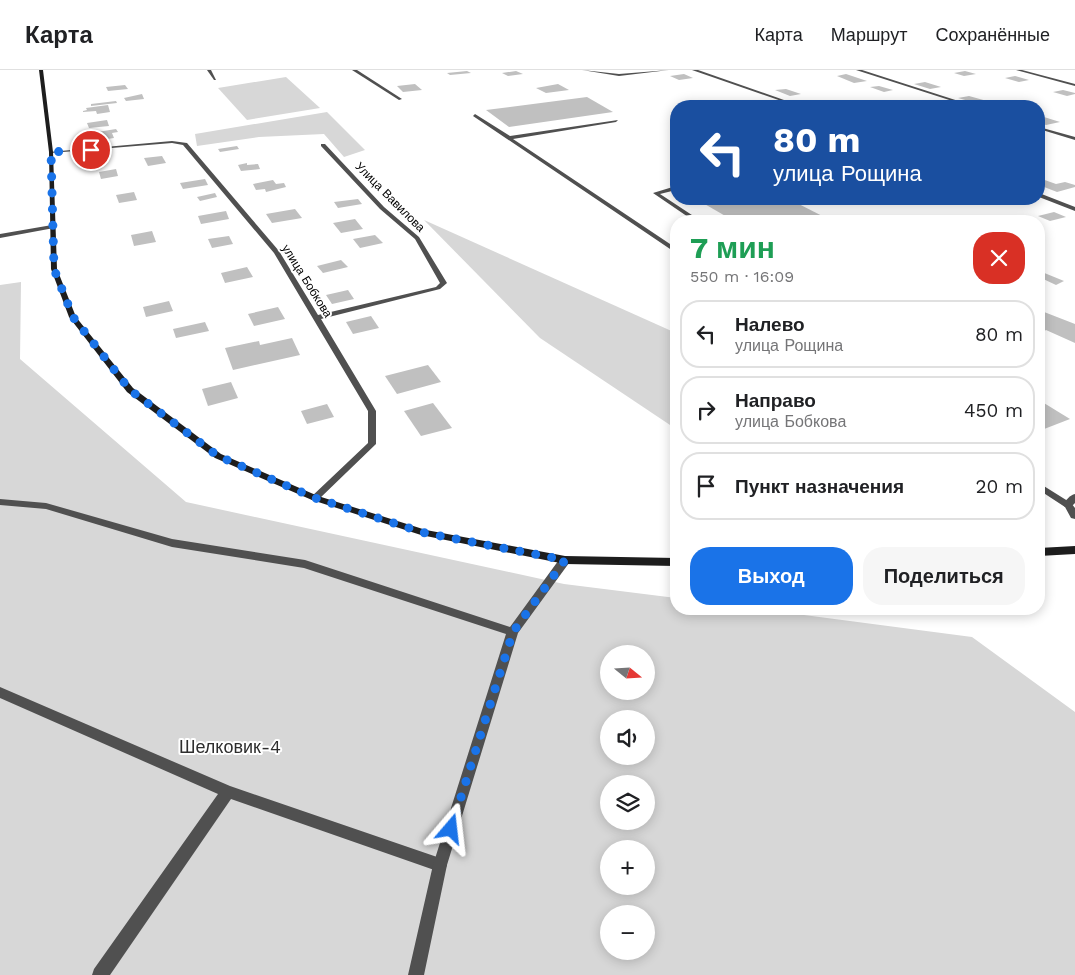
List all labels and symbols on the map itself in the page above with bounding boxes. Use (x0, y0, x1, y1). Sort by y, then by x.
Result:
pin (70, 129, 112, 171)
street label: Улица Вавилова (352, 159, 428, 235)
street label: улица Бобкова (279, 242, 335, 320)
north arrow (600, 645, 655, 700)
park label: Шелковик-4 (179, 736, 281, 757)
position arrow (424, 802, 476, 854)

